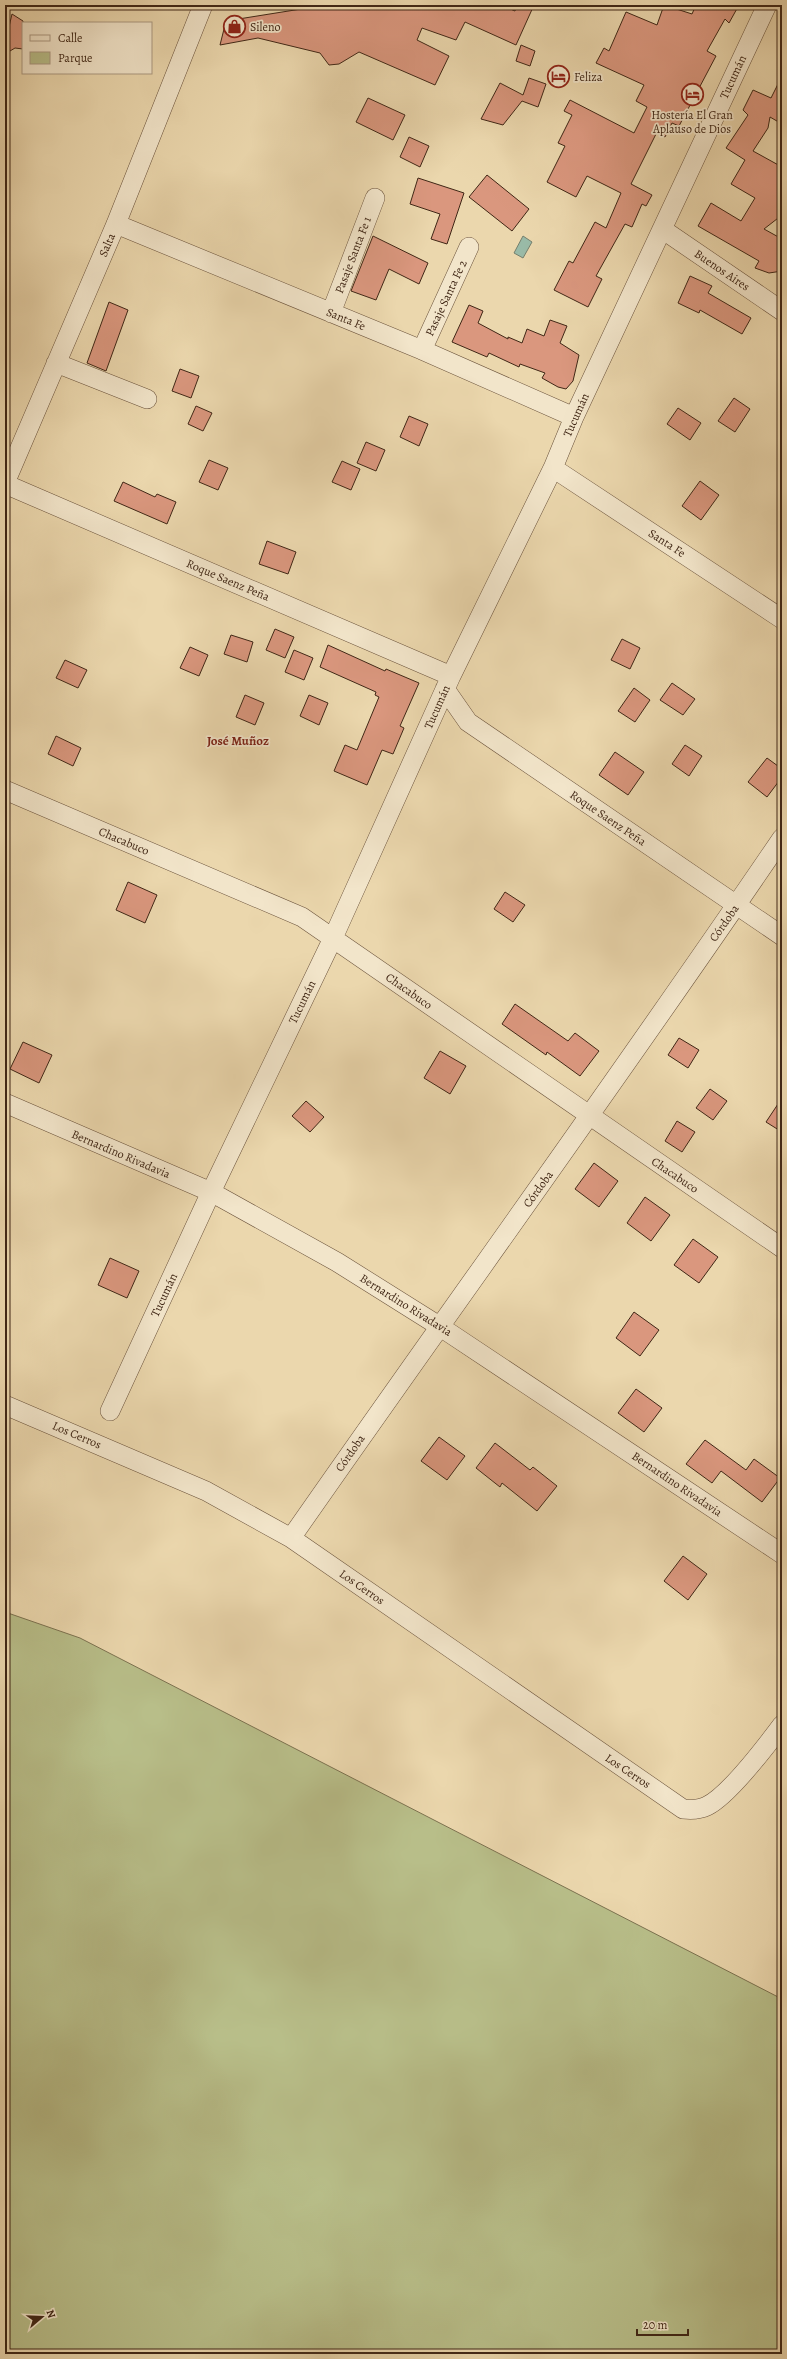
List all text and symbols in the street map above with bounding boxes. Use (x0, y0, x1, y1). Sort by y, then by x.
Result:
shop icon: Sileno (221, 14, 247, 40)
place label: Sileno (250, 19, 281, 35)
legend (22, 22, 152, 74)
text: Calle (58, 30, 82, 46)
text: Parque (58, 50, 93, 66)
street label: Tucumán (716, 52, 750, 101)
hotel icon: Feliza (545, 64, 571, 90)
place label: Feliza (574, 69, 603, 85)
hotel icon: Hostería El Gran Aplauso de Dios (679, 81, 705, 107)
place label: Hostería El Gran Aplauso de Dios (651, 107, 733, 137)
street label: Pasaje Santa Fe 1 (331, 214, 375, 296)
street label: Salta (95, 230, 119, 259)
street label: Buenos Aires (691, 246, 753, 295)
street label: Pasaje Santa Fe 2 (421, 257, 471, 339)
street label: Santa Fe (324, 304, 368, 334)
street label: Tucumán (559, 390, 593, 439)
street label: Santa Fe (645, 525, 689, 561)
street label: Roque Saenz Peña (184, 555, 272, 605)
street label: Tucumán (420, 682, 454, 731)
district label: José Muñoz (207, 732, 269, 749)
street label: Roque Saenz Peña (567, 787, 650, 850)
street label: Chacabuco (96, 823, 152, 859)
street label: Córdoba (705, 901, 743, 945)
street label: Chacabuco (382, 969, 436, 1013)
street label: Tucumán (285, 977, 320, 1026)
street label: Bernardino Rivadavia (69, 1126, 173, 1182)
street label: Chacabuco (648, 1153, 702, 1197)
street label: Córdoba (519, 1167, 557, 1211)
street label: Tucumán (147, 1270, 181, 1319)
street label: Bernardino Rivadavia (357, 1270, 455, 1340)
street label: Los Cerros (50, 1418, 104, 1453)
street label: Córdoba (331, 1431, 369, 1475)
street label: Bernardino Rivadavia (629, 1448, 726, 1520)
street label: Los Cerros (336, 1566, 388, 1609)
street label: Los Cerros (602, 1750, 654, 1792)
north arrow (22, 2297, 62, 2337)
text: N (43, 2308, 59, 2320)
scale bar (637, 2311, 688, 2337)
text: 20 m (643, 2317, 667, 2333)

